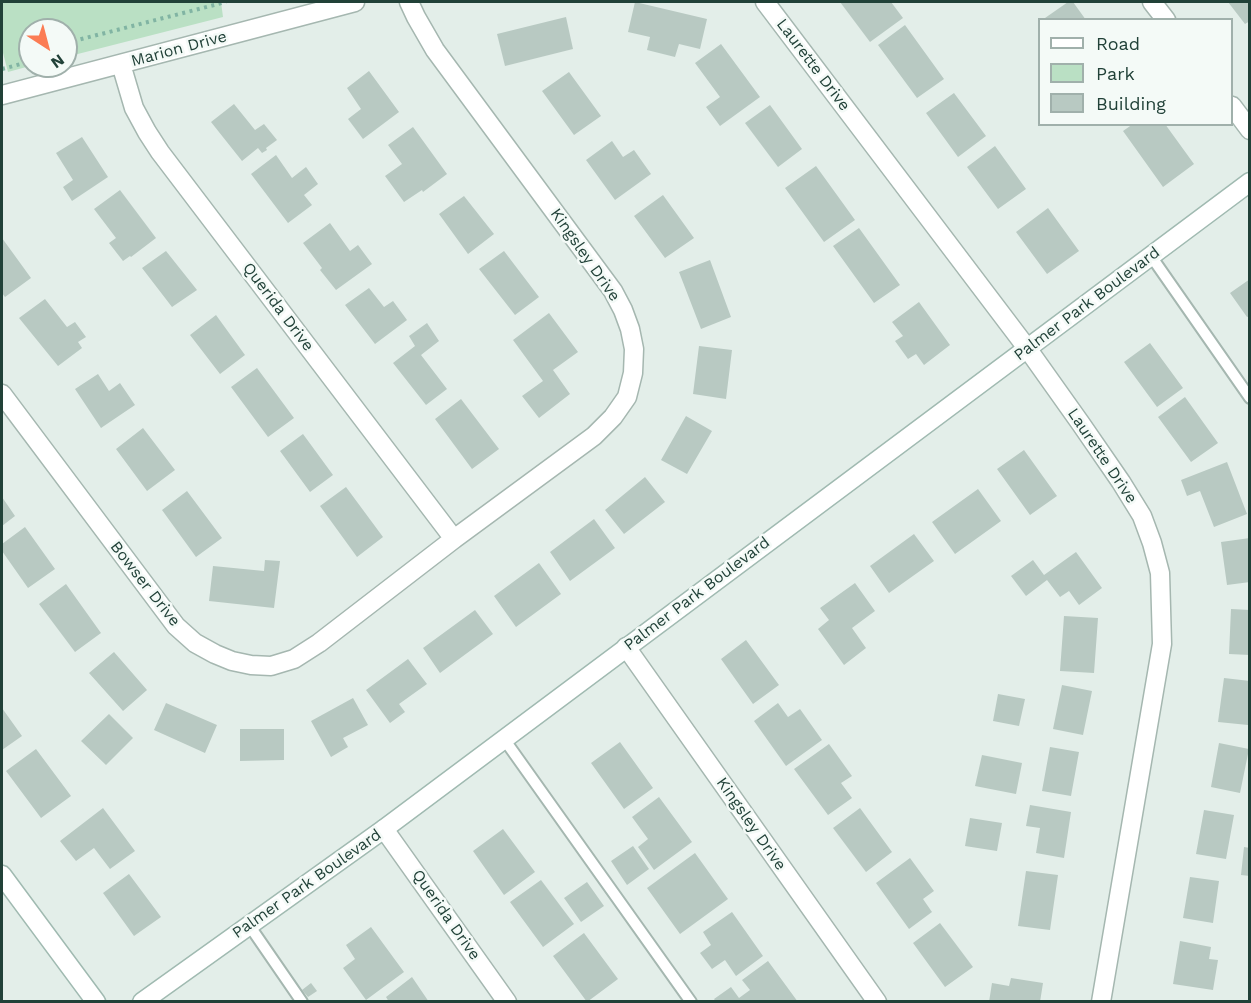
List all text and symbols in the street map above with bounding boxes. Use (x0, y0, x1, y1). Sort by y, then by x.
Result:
street label: Laurette Drive (772, 15, 854, 115)
north arrow (18, 18, 78, 78)
legend (1038, 18, 1233, 126)
street label: Marion Drive (129, 27, 229, 71)
text: Road (1096, 33, 1140, 54)
text: N (47, 50, 68, 73)
text: Park (1096, 63, 1135, 84)
text: Building (1096, 93, 1166, 114)
street label: Kingsley Drive (546, 205, 624, 305)
street label: Palmer Park Boulevard (1010, 243, 1164, 365)
street label: Querida Drive (238, 259, 318, 355)
street label: Laurette Drive (1063, 405, 1141, 507)
street label: Palmer Park Boulevard (620, 533, 774, 655)
street label: Bowser Drive (106, 538, 184, 630)
street label: Kingsley Drive (712, 774, 790, 874)
street label: Palmer Park Boulevard (229, 825, 385, 943)
street label: Querida Drive (408, 866, 484, 964)

